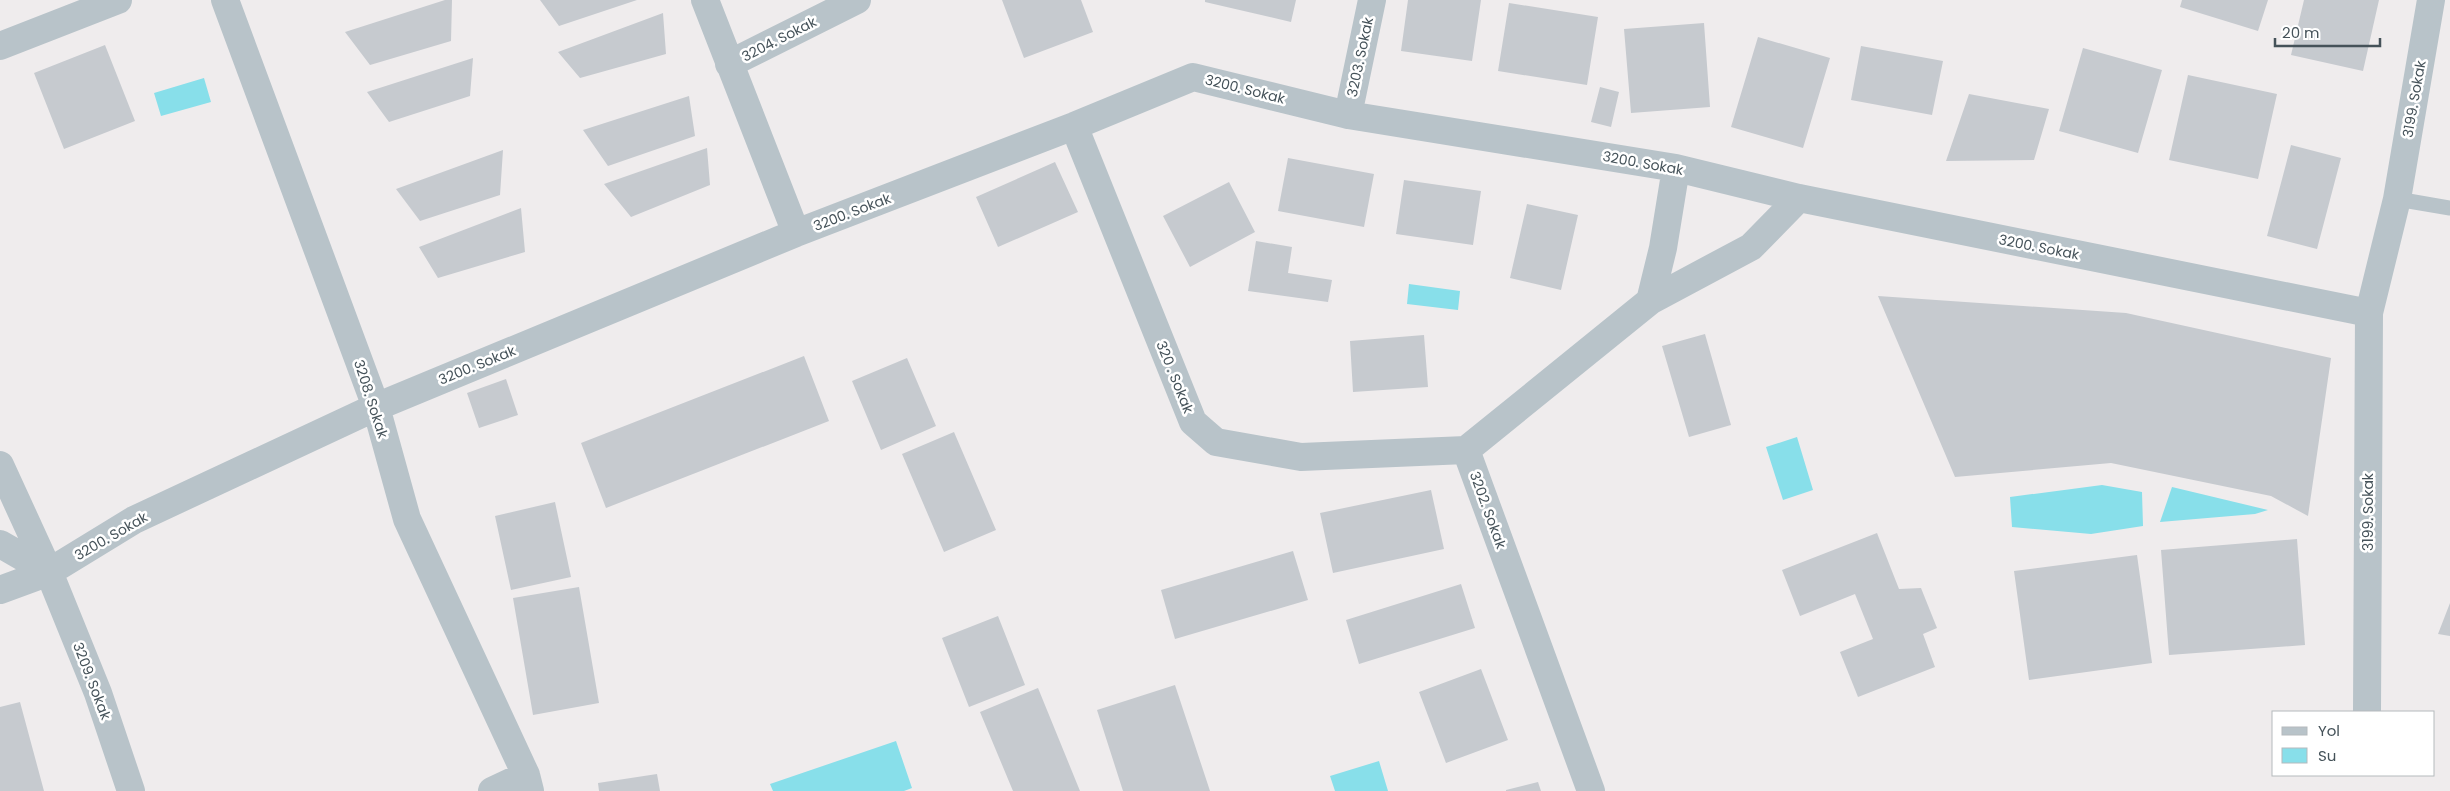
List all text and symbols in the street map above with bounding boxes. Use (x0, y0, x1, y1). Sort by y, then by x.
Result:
street label: 3204. Sokak (738, 11, 821, 66)
street label: 3203. Sokak (1342, 14, 1378, 99)
scale bar (2275, 15, 2380, 47)
text: 20 m (2282, 22, 2320, 43)
street label: 3199. Sokak (2397, 58, 2431, 139)
street label: 3200. Sokak (1203, 69, 1288, 109)
street label: 3200. Sokak (1601, 146, 1686, 180)
street label: 3200. Sokak (810, 188, 894, 236)
street label: 3200. Sokak (1997, 229, 2082, 265)
street label: 320 . Sokak (1151, 338, 1199, 417)
street label: 3200. Sokak (435, 340, 519, 390)
street label: 3208. Sokak (349, 357, 393, 442)
street label: 3202. Sokak (1465, 469, 1511, 552)
street label: 3199. Sokak (2358, 472, 2378, 551)
street label: 3200. Sokak (71, 507, 152, 565)
street label: 3209. Sokak (68, 639, 116, 723)
legend (2272, 711, 2435, 776)
text: Yol (2318, 720, 2340, 741)
text: Su (2318, 745, 2336, 766)

